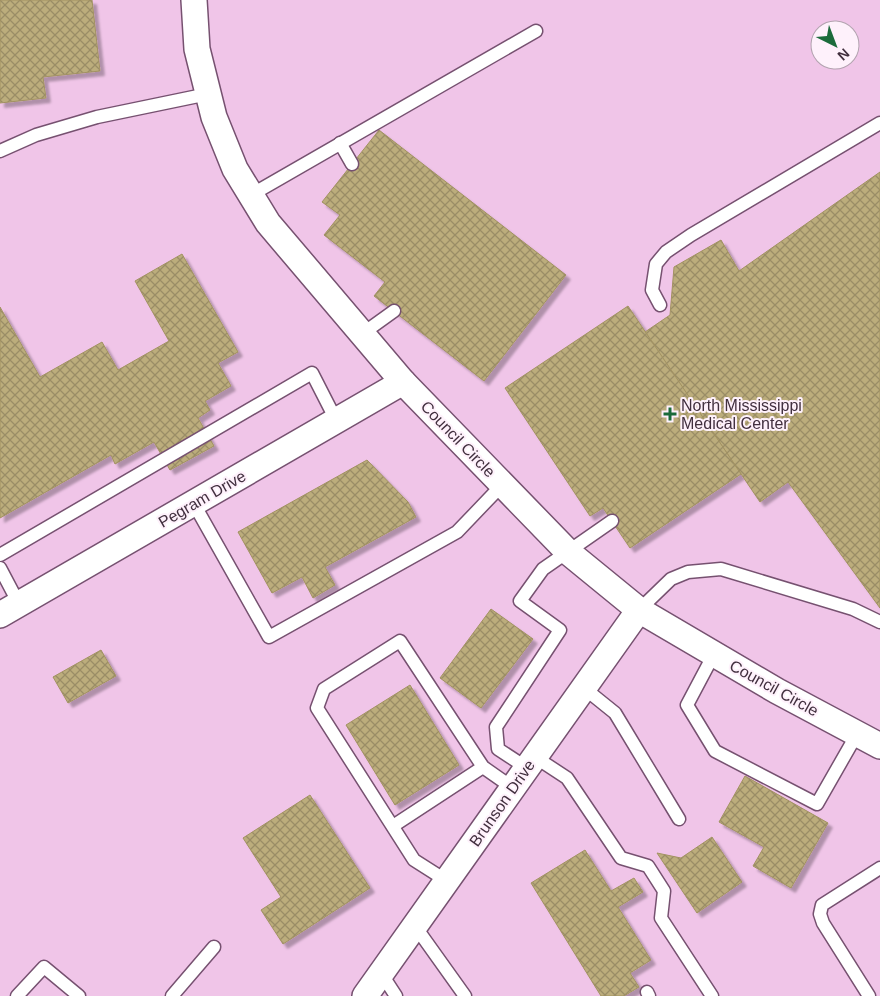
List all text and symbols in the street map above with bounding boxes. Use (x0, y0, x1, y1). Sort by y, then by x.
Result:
north arrow (810, 20, 860, 70)
text: N (835, 45, 853, 64)
place label: North Mississippi Medical Center (681, 397, 802, 432)
street label: Council Circle (418, 398, 498, 480)
marker: North Mississippi Medical Center (663, 407, 677, 421)
street label: Pegram Drive (155, 467, 249, 531)
street label: Council Circle (727, 657, 821, 719)
street label: Brunson Drive (466, 757, 538, 849)

